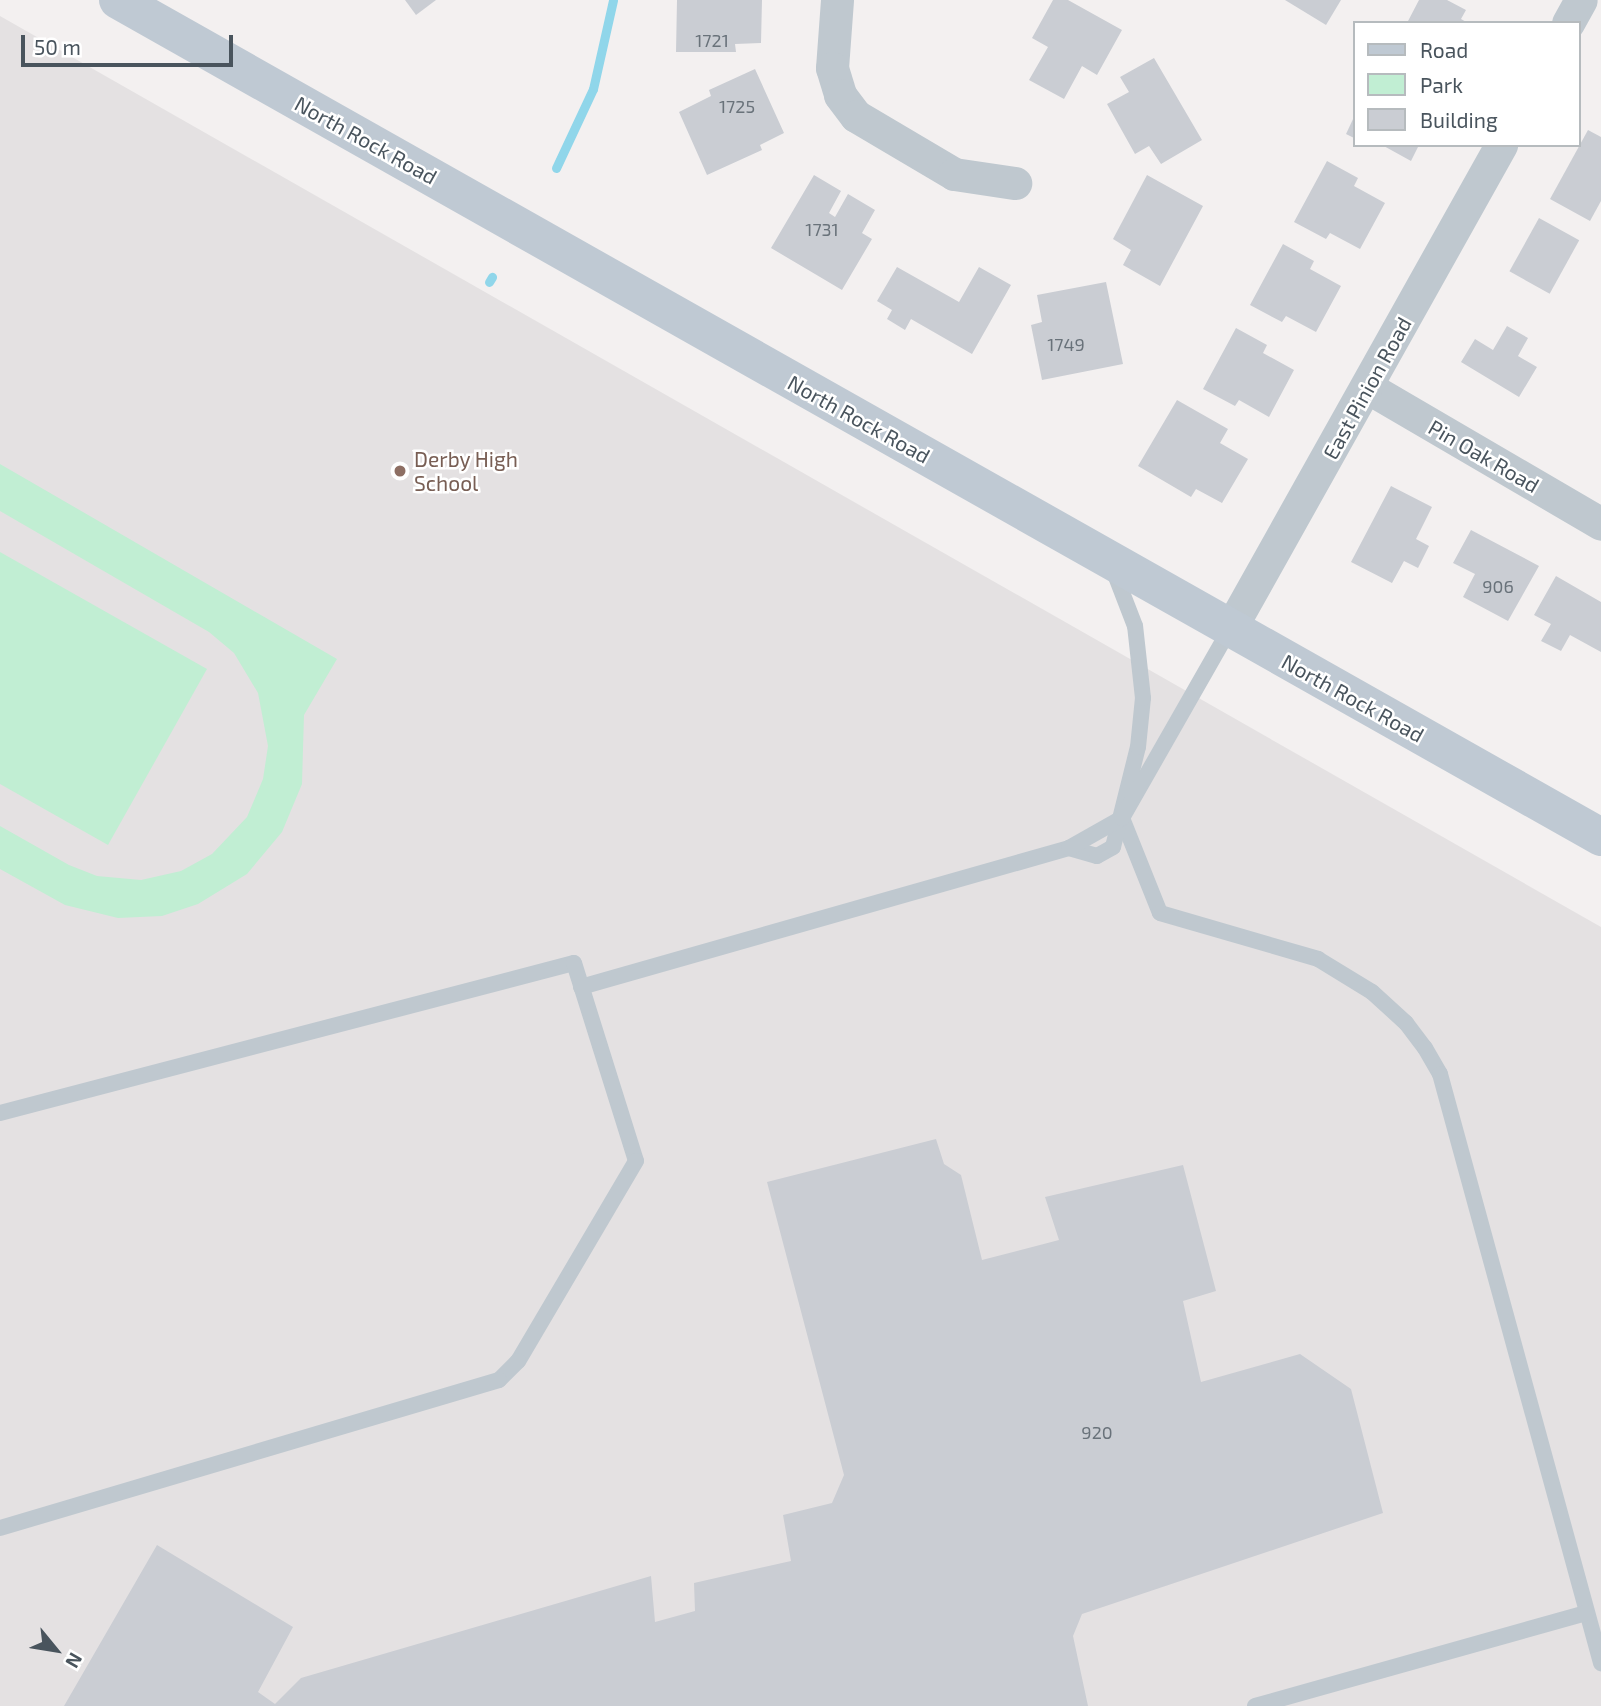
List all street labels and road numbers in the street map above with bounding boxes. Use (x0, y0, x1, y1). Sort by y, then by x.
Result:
street label: North Rock Road (290, 90, 442, 190)
street label: East Pinion Road (1317, 312, 1417, 464)
street label: North Rock Road (783, 369, 935, 469)
street label: Pin Oak Road (1424, 414, 1544, 498)
street label: North Rock Road (1277, 648, 1429, 748)

